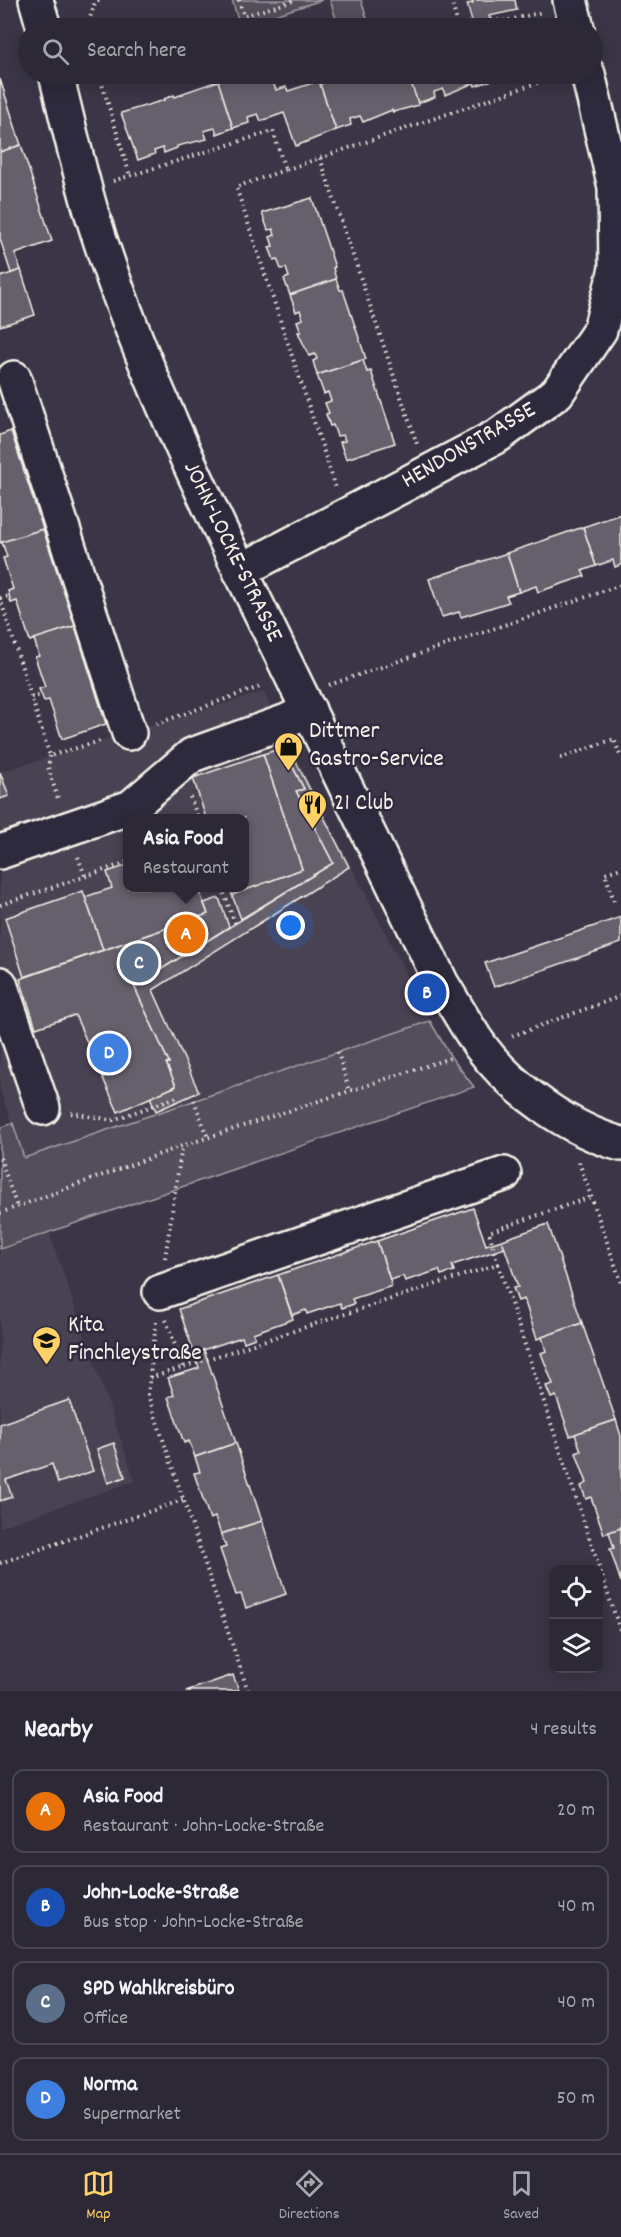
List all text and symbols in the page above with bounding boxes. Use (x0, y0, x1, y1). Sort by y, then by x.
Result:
search box (18, 18, 603, 84)
icon: search (39, 35, 72, 68)
text: Search here (87, 36, 186, 67)
street label: HENDONSTRASSE (396, 394, 543, 498)
street label: JOHN-LOCKE-STRASSE (173, 456, 291, 648)
place label: Dittmer Gastro-Service (309, 715, 444, 777)
shop icon: Dittmer Gastro-Service (272, 730, 304, 772)
place label: 21 Club (334, 787, 394, 821)
restaurant icon: 21 Club (297, 788, 329, 830)
popup (123, 814, 249, 892)
text: Asia Food (143, 824, 223, 855)
text: Restaurant (143, 855, 229, 883)
your location (276, 911, 305, 940)
pin: A (166, 912, 206, 956)
pin: C (120, 940, 158, 986)
pin: B (408, 970, 446, 1016)
pin: D (90, 1030, 128, 1076)
place label: Kita Finchleystraße (68, 1309, 202, 1371)
school or university icon: Kita Finchleystraße (31, 1324, 63, 1366)
map controls (549, 1565, 603, 1673)
button: locate (549, 1565, 603, 1619)
button: layers (549, 1619, 603, 1673)
text: Nearby (24, 1712, 92, 1749)
text: 4 results (530, 1716, 597, 1744)
text: Asia Food (83, 1782, 163, 1813)
text: A (40, 1797, 51, 1825)
text: 20 m (557, 1797, 595, 1825)
text: Restaurant · John-Locke-Straße (83, 1813, 324, 1841)
text: John-Locke-Straße (83, 1878, 239, 1909)
text: B (41, 1893, 50, 1921)
text: 40 m (557, 1893, 595, 1921)
text: Bus stop · John-Locke-Straße (83, 1909, 303, 1937)
text: SPD Wahlkreisbüro (83, 1974, 234, 2005)
text: C (41, 1989, 50, 2017)
text: 40 m (557, 1989, 595, 2017)
text: Office (83, 2005, 128, 2033)
text: Norma (83, 2070, 137, 2101)
text: D (40, 2085, 51, 2113)
text: 50 m (557, 2085, 595, 2113)
text: Supermarket (83, 2101, 181, 2129)
tab: Map (82, 2167, 115, 2226)
tab: Directions (279, 2167, 339, 2226)
tab: Saved (503, 2167, 539, 2226)

